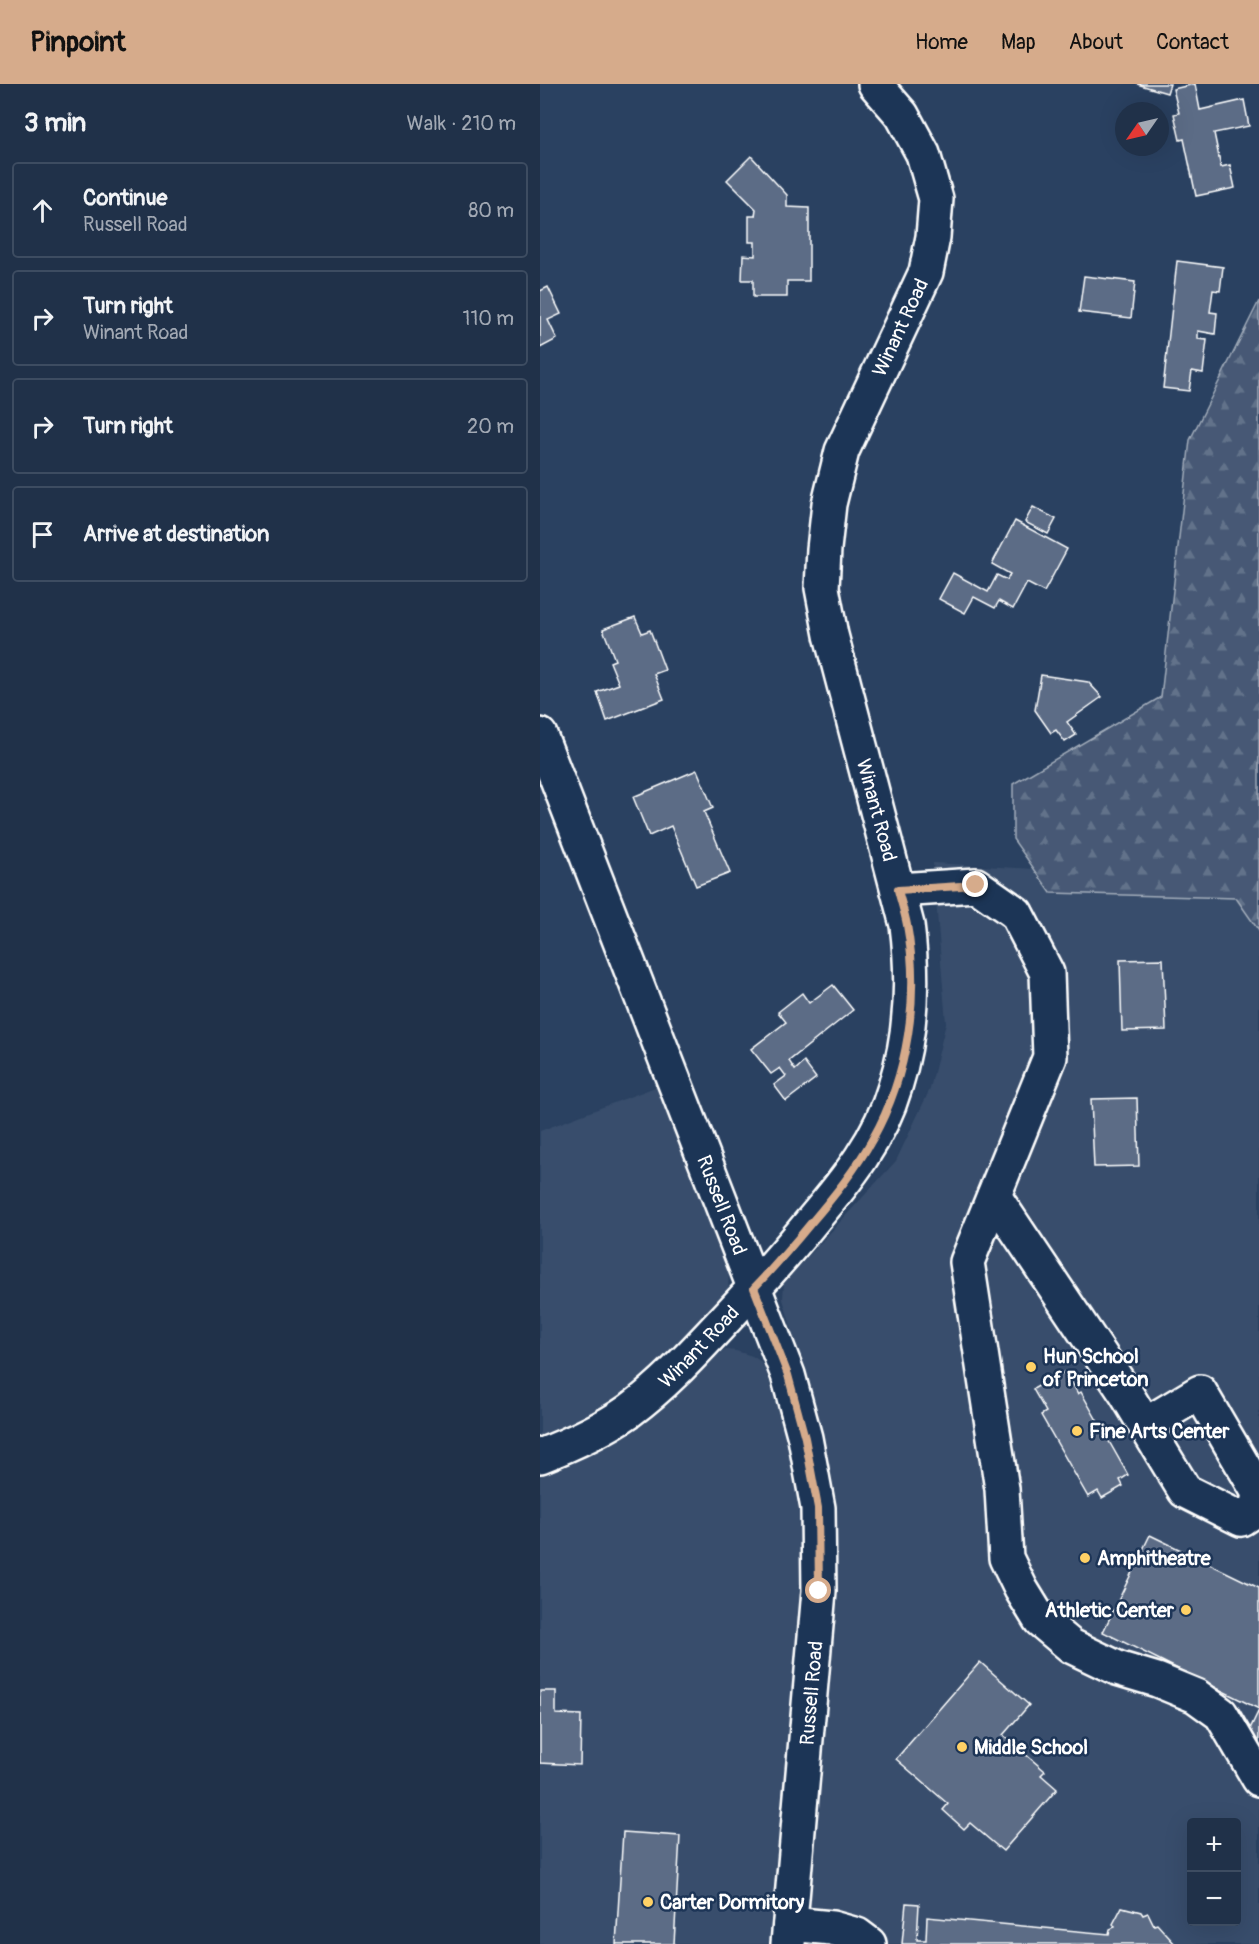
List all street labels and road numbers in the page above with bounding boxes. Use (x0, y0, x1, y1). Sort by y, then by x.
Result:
street label: Winant Road (867, 274, 934, 381)
street label: Winant Road (851, 756, 902, 864)
street label: Russell Road (691, 1152, 752, 1258)
street label: Winant Road (653, 1300, 745, 1394)
street label: Russell Road (794, 1640, 829, 1746)

